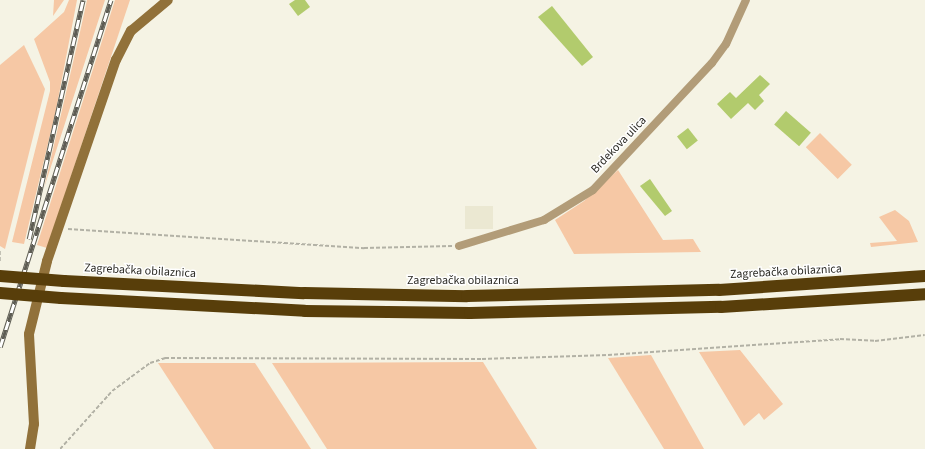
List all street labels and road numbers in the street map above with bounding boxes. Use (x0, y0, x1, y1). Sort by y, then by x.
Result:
street label: Brdekova ulica (588, 114, 650, 176)
street label: Zagrebačka obilaznica (84, 261, 196, 281)
street label: Zagrebačka obilaznica (730, 262, 842, 282)
street label: Zagrebačka obilaznica (407, 274, 519, 288)

